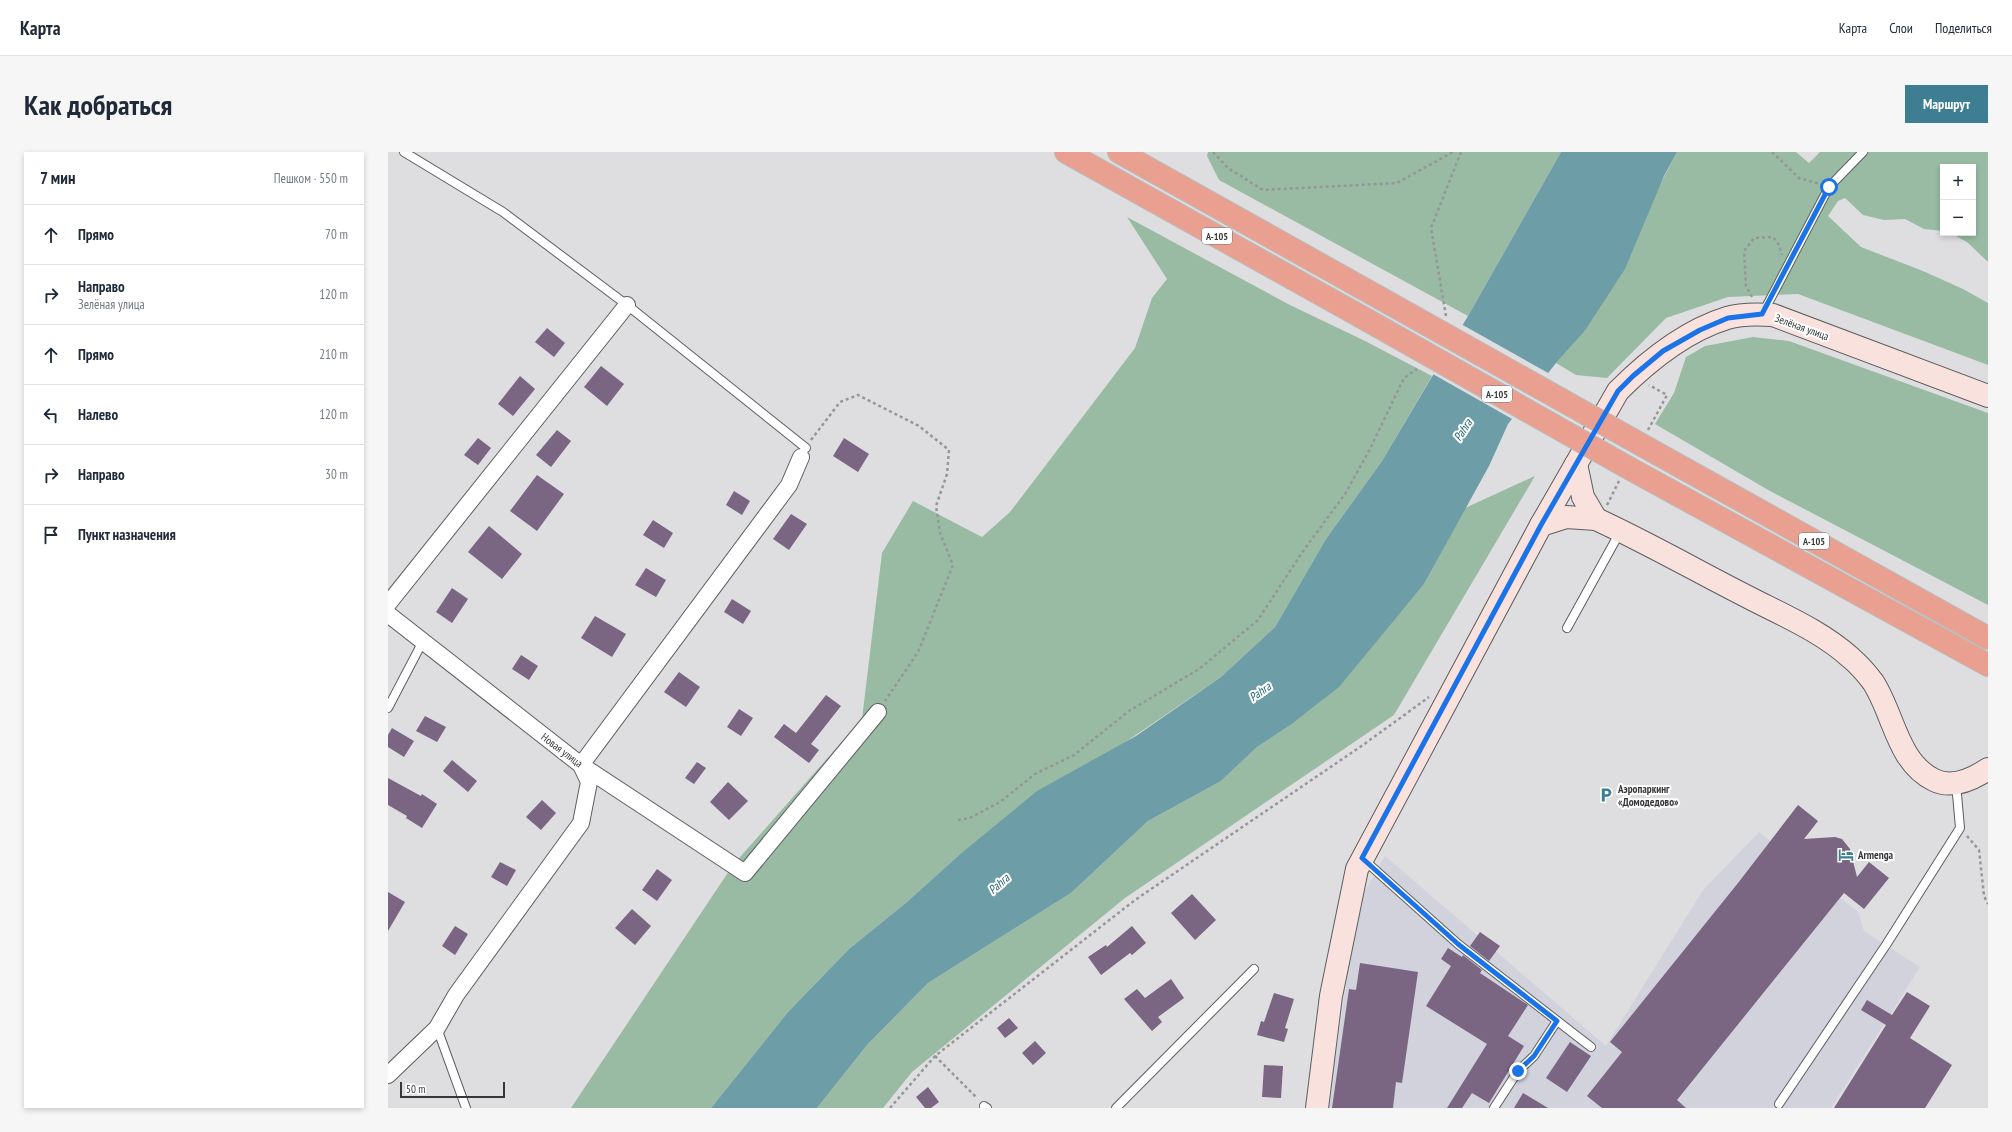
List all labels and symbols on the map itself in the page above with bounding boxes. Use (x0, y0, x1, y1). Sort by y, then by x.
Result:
route start (1820, 178, 1838, 196)
road number: А-105 (1202, 228, 1232, 244)
street label: Зелёная улица (1773, 311, 1831, 343)
road number: А-105 (1482, 386, 1512, 402)
water label: Pahra (1450, 415, 1476, 444)
road number: А-105 (1799, 533, 1829, 549)
water label: Pahra (1246, 678, 1274, 705)
street label: Новая улица (538, 730, 586, 770)
place label: Аэропаркинг «Домодедово» (1617, 782, 1679, 809)
parking icon: Аэропаркинг «Домодедово» (1597, 786, 1615, 804)
hotel icon: Armenga (1837, 846, 1855, 864)
place label: Armenga (1857, 848, 1894, 862)
water label: Pahra (985, 869, 1013, 897)
route end (1509, 1062, 1527, 1080)
scale bar (400, 1080, 505, 1099)

